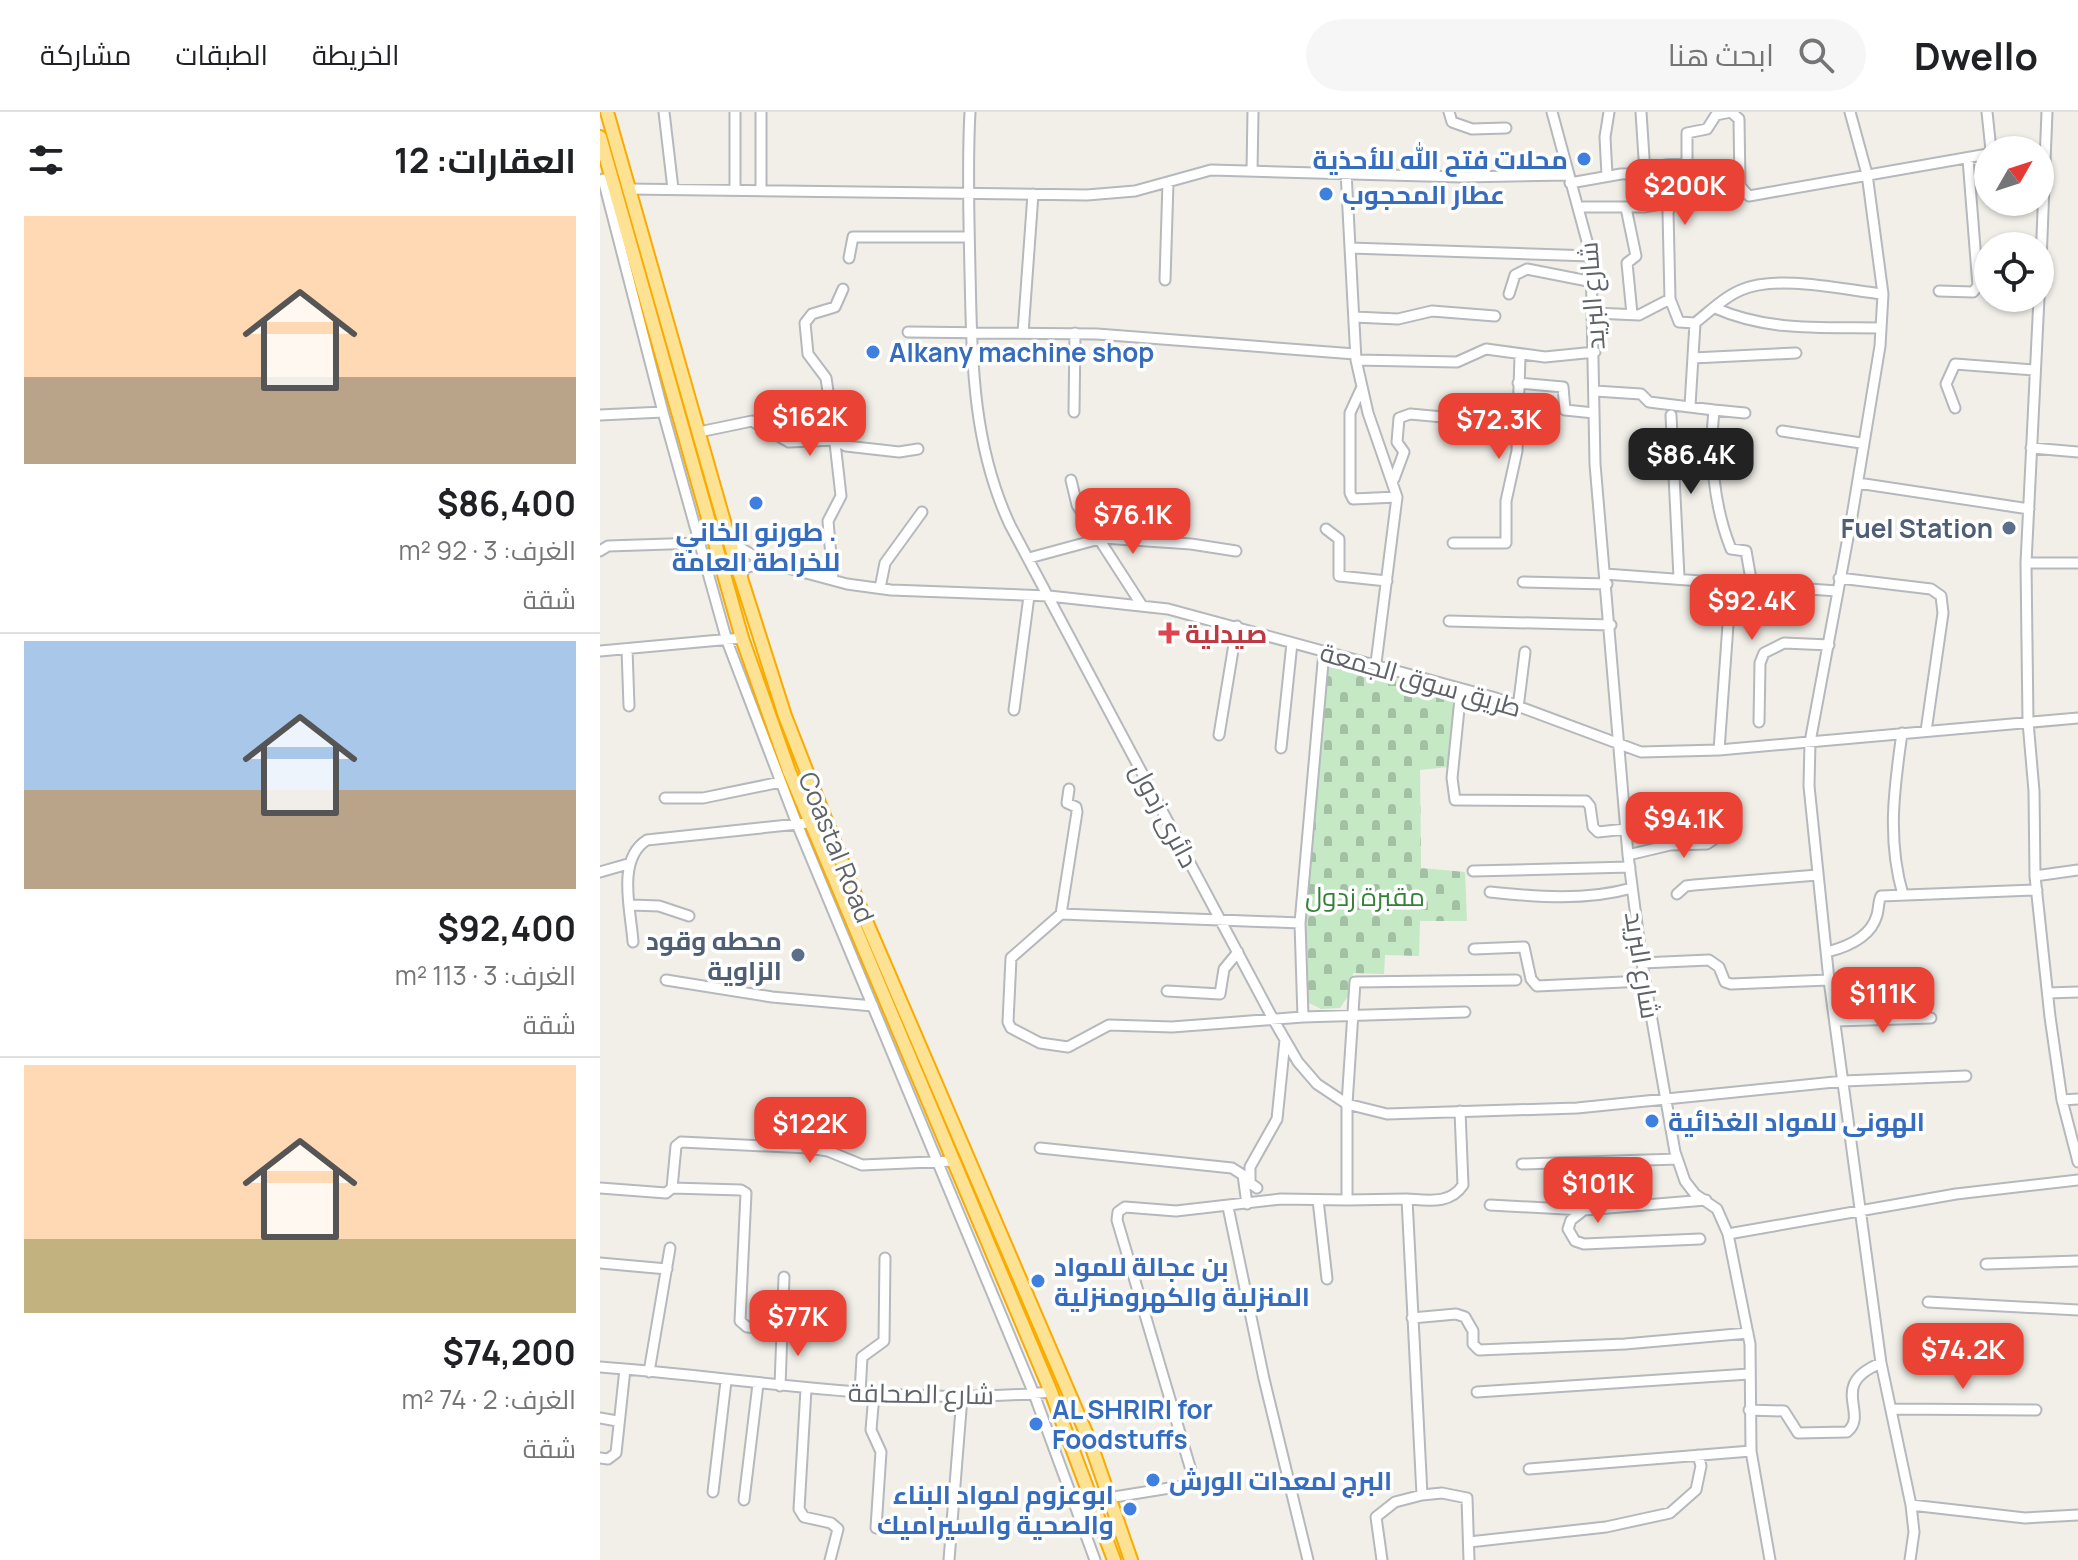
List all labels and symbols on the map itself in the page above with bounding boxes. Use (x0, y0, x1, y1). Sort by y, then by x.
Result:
north arrow (1974, 136, 2054, 216)
place label: محلات فتح الله للأحذية (1313, 141, 1568, 177)
marker: محلات فتح الله للأحذية (1575, 150, 1593, 168)
pin: $200K (1629, 159, 1741, 227)
place label: عطار المحجوب (1342, 176, 1505, 212)
marker: عطار المحجوب (1317, 185, 1335, 203)
street label: شارع البريد (1569, 241, 1613, 351)
place label: Alkany machine shop (889, 334, 1154, 370)
marker: Alkany machine shop (864, 343, 882, 361)
pin: $162K (754, 390, 866, 458)
pin: $72.3K (1434, 393, 1564, 461)
pin: $86.4K (1626, 428, 1756, 496)
pin: $76.1K (1068, 488, 1198, 556)
marker: طورنو الخاني . للخراطة العامة (747, 494, 765, 512)
place label: Fuel Station (1841, 510, 1993, 546)
place label: طورنو الخاني . للخراطة العامة (672, 513, 840, 579)
marker: Fuel Station (2000, 519, 2018, 537)
pin: $92.4K (1687, 574, 1817, 642)
place label: صيدلية (1185, 615, 1267, 651)
marker: صيدلية (1160, 624, 1178, 642)
street label: طريق سوق الجمعة (1316, 633, 1526, 725)
street label: دائرى زدول (1122, 756, 1208, 874)
street label: Coastal Road (790, 766, 884, 928)
pin: $94.1K (1619, 792, 1749, 860)
park label: مقبرة زدول (1305, 878, 1425, 914)
street label: شارع البريد (1617, 909, 1669, 1021)
place label: محطه وقود الزاوية (646, 922, 782, 988)
marker: محطه وقود الزاوية (789, 946, 807, 964)
pin: $111K (1827, 967, 1939, 1035)
pin: $122K (754, 1097, 866, 1165)
place label: الهونى للمواد الغذائية (1668, 1103, 1925, 1139)
marker: الهونى للمواد الغذائية (1643, 1112, 1661, 1130)
pin: $101K (1542, 1157, 1654, 1225)
place label: بن عجالة للمواد المنزلية والكهرومنزلية (1054, 1248, 1310, 1314)
marker: بن عجالة للمواد المنزلية والكهرومنزلية (1029, 1272, 1047, 1290)
pin: $77K (751, 1290, 845, 1358)
pin: $74.2K (1898, 1323, 2028, 1391)
street label: شارع الصحافة (848, 1374, 994, 1412)
place label: AL SHRIRI for Foodstuffs (1052, 1391, 1213, 1457)
marker: AL SHRIRI for Foodstuffs (1027, 1415, 1045, 1433)
place label: البرج لمعدات الورش (1169, 1462, 1392, 1498)
marker: البرج لمعدات الورش (1144, 1471, 1162, 1489)
place label: ابوعزوم لمواد البناء والصحية والسيراميك (877, 1476, 1114, 1542)
marker: ابوعزوم لمواد البناء والصحية والسيراميك (1121, 1500, 1139, 1518)

